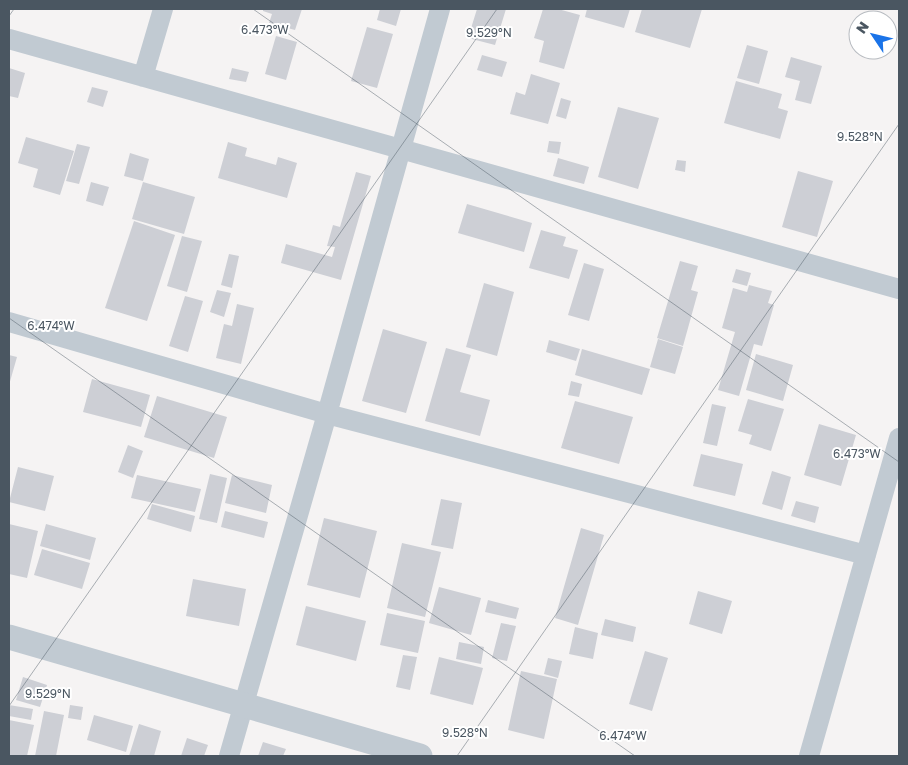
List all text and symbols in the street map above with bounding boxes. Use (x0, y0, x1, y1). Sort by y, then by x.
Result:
north arrow (848, 10, 898, 60)
text: N (852, 18, 872, 36)
text: 6.473°W (241, 22, 289, 37)
text: 9.529°N (466, 25, 512, 40)
text: 9.528°N (837, 129, 883, 144)
text: 6.474°W (27, 318, 75, 333)
text: 6.473°W (833, 446, 881, 461)
text: 9.529°N (25, 686, 71, 701)
text: 9.528°N (442, 725, 488, 740)
text: 6.474°W (599, 728, 647, 743)

